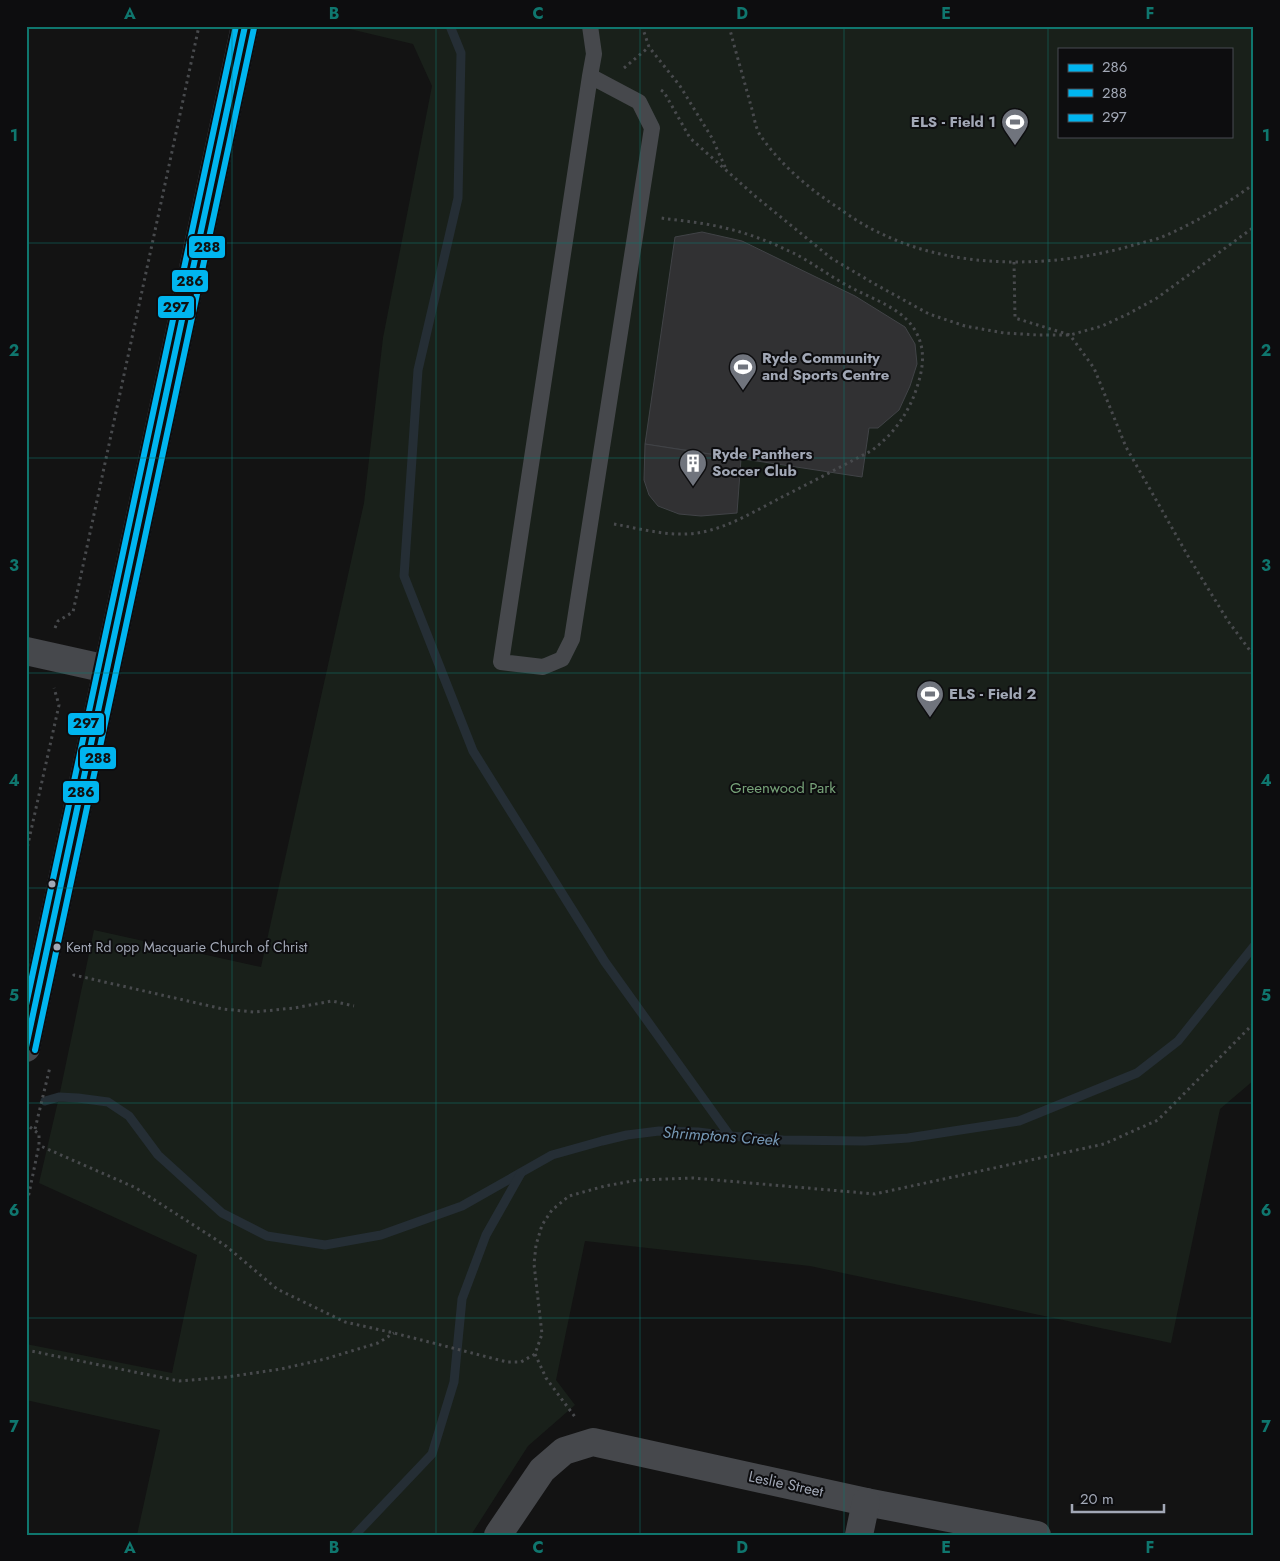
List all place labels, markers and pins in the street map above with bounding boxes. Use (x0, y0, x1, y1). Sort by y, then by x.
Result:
sports icon: ELS - Field 1 (1000, 107, 1030, 146)
place label: ELS - Field 1 (911, 111, 996, 133)
place label: Ryde Community and Sports Centre (762, 347, 890, 386)
sports icon: Ryde Community and Sports Centre (728, 352, 758, 391)
place label: Ryde Panthers Soccer Club (712, 443, 813, 482)
building icon: Ryde Panthers Soccer Club (678, 448, 708, 487)
sports icon: ELS - Field 2 (915, 679, 945, 718)
place label: ELS - Field 2 (949, 683, 1037, 705)
unlabelled marker (47, 879, 57, 889)
place label: Kent Rd opp Macquarie Church of Christ (66, 937, 308, 957)
marker: Kent Rd opp Macquarie Church of Christ (52, 942, 62, 952)

